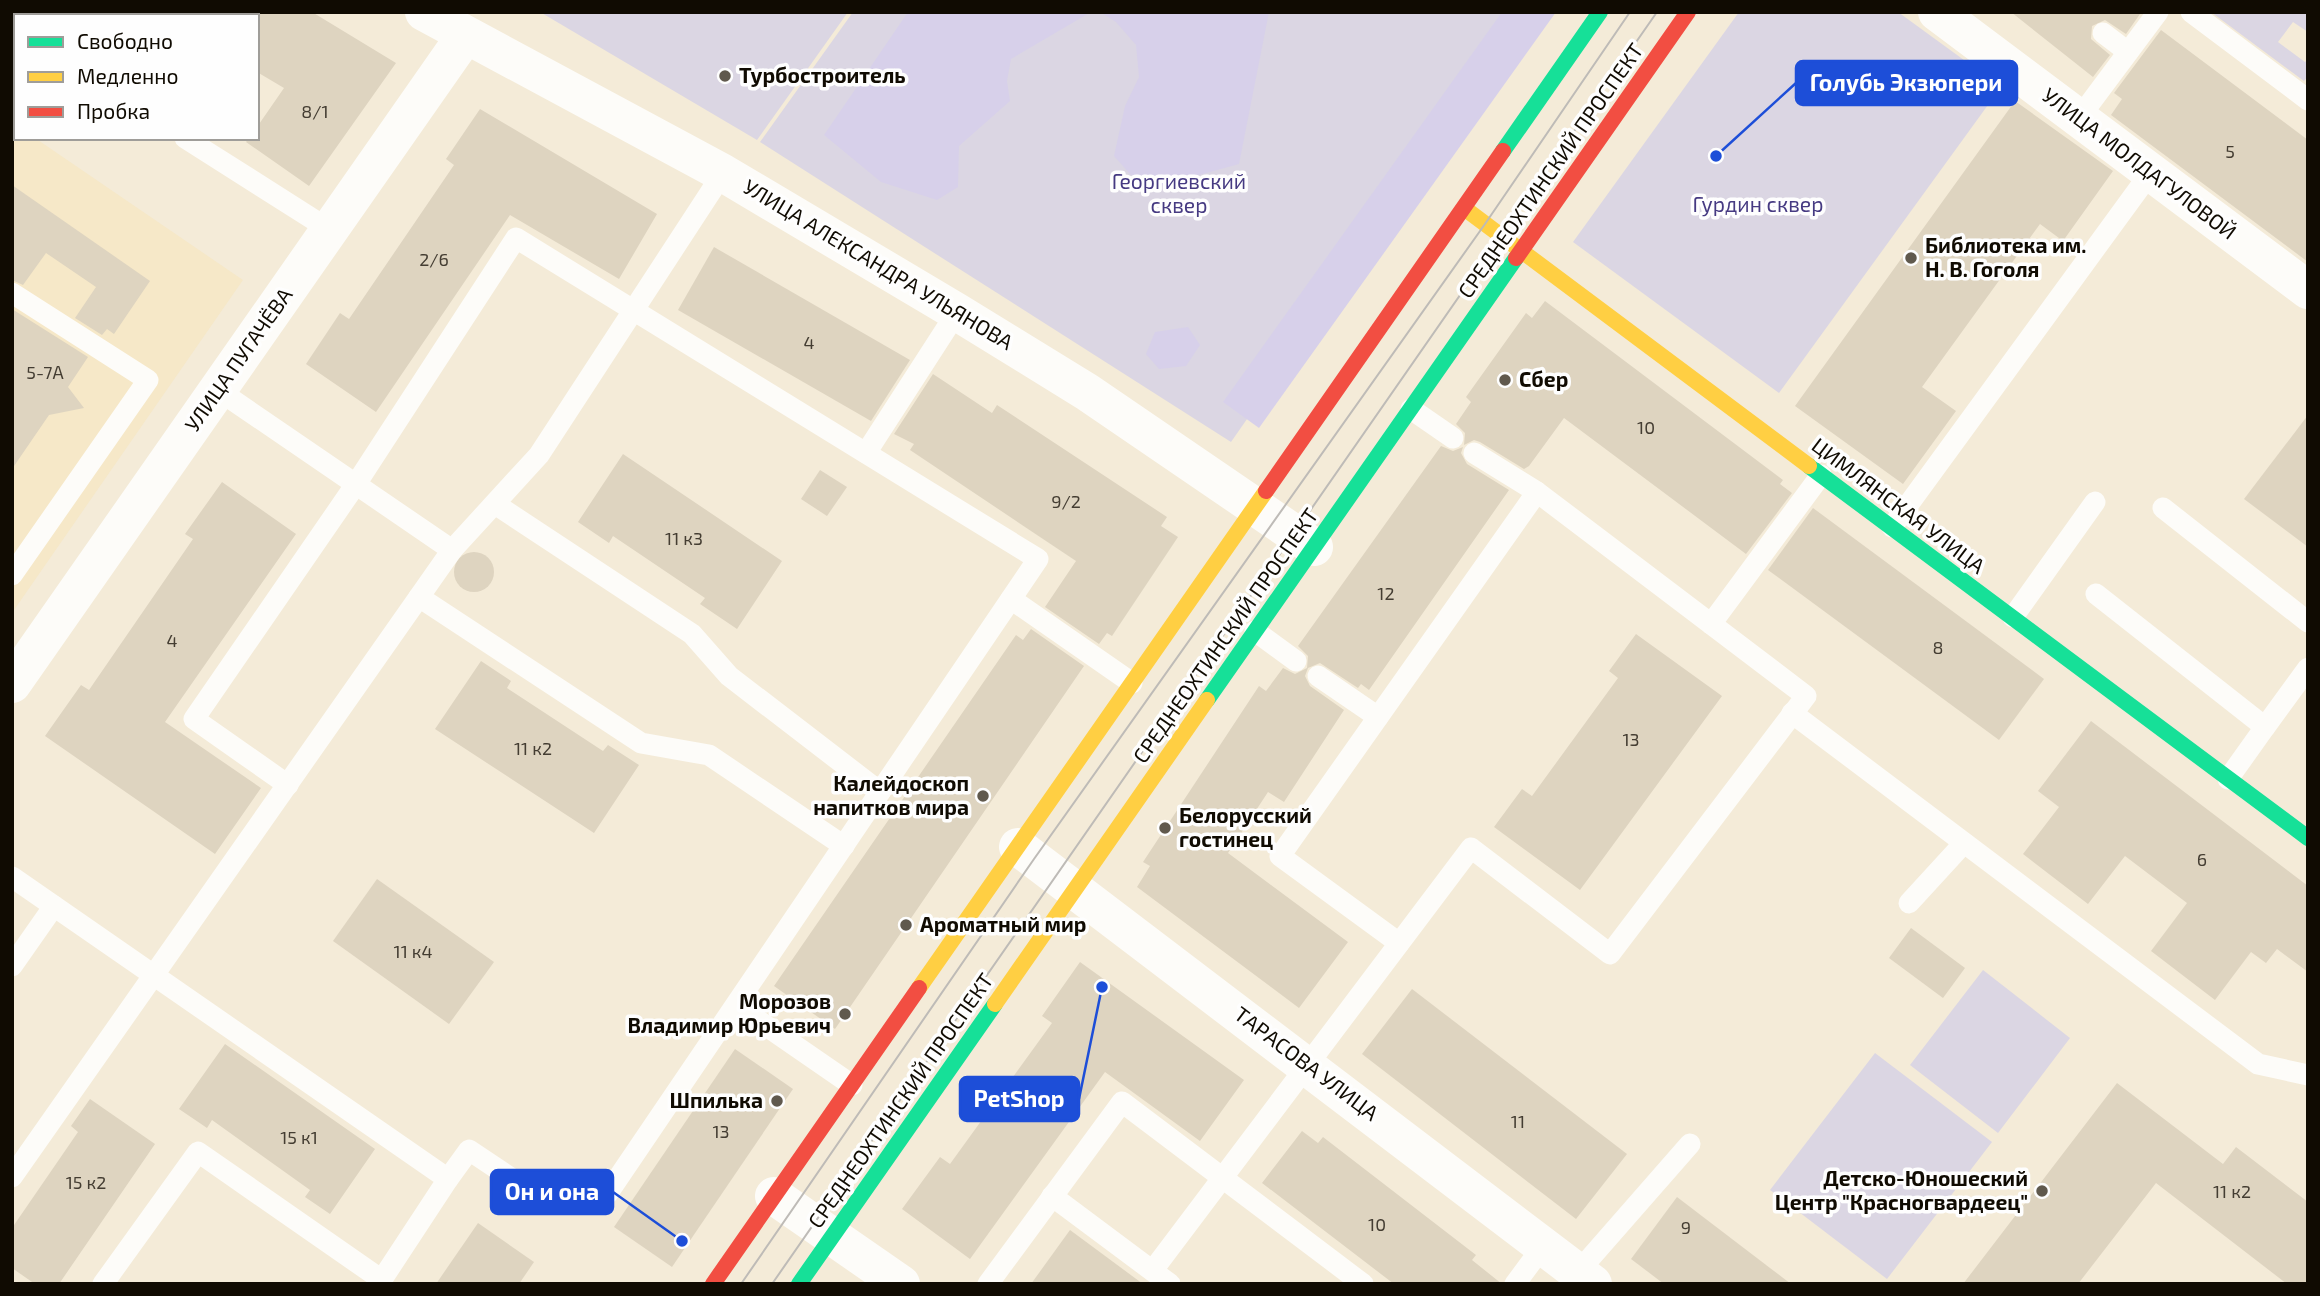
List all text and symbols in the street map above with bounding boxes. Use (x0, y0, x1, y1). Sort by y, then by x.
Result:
legend (14, 14, 259, 140)
text: Свободно (77, 28, 173, 53)
street label: СРЕДНЕОХТИНСКИЙ ПРОСПЕКТ (1452, 38, 1647, 302)
callout: Голубь Экзюпери (1796, 61, 2017, 105)
place label: Турбостроитель (739, 62, 906, 87)
text: Медленно (77, 63, 179, 88)
marker: Турбостроитель (717, 68, 733, 84)
text: Голубь Экзюпери (1810, 68, 2002, 96)
street label: УЛИЦА МОЛДАГУЛОВОЙ (2038, 82, 2242, 244)
text: Пробка (77, 98, 150, 123)
house number: 8/1 (301, 100, 329, 122)
house number: 5 (2225, 140, 2235, 162)
park label: Георгиевский сквер (1112, 168, 1246, 217)
street label: УЛИЦА АЛЕКСАНДРА УЛЬЯНОВА (739, 173, 1018, 354)
park label: Гурдин сквер (1693, 191, 1823, 217)
place label: Библиотека им. Н. В. Гоголя (1925, 232, 2086, 281)
house number: 2/6 (419, 248, 449, 270)
marker: Библиотека им. Н. В. Гоголя (1903, 250, 1919, 266)
street label: УЛИЦА ПУГАЧЁВА (179, 282, 297, 436)
house number: 4 (803, 331, 815, 353)
house number: 5-7А (26, 361, 64, 383)
place label: Сбер (1519, 366, 1568, 391)
marker: Сбер (1497, 372, 1513, 388)
house number: 10 (1637, 416, 1655, 438)
street label: ЦИМЛЯНСКАЯ УЛИЦА (1808, 432, 1990, 578)
house number: 9/2 (1051, 490, 1081, 512)
street label: СРЕДНЕОХТИНСКИЙ ПРОСПЕКТ (1127, 503, 1322, 767)
house number: 11 к3 (665, 527, 703, 549)
house number: 12 (1377, 582, 1395, 604)
house number: 4 (166, 629, 178, 651)
house number: 8 (1933, 636, 1943, 658)
house number: 13 (1622, 728, 1640, 750)
house number: 11 к2 (514, 737, 552, 759)
place label: Калейдоскоп напитков мира (813, 770, 969, 819)
marker: Калейдоскоп напитков мира (975, 788, 991, 804)
place label: Белорусский гостинец (1179, 802, 1312, 851)
marker: Белорусский гостинец (1157, 820, 1173, 836)
house number: 6 (2197, 848, 2207, 870)
place label: Ароматный мир (920, 911, 1087, 936)
marker: Ароматный мир (898, 917, 914, 933)
house number: 11 к4 (393, 940, 433, 962)
street label: СРЕДНЕОХТИНСКИЙ ПРОСПЕКТ (802, 968, 997, 1232)
place label: Морозов Владимир Юрьевич (627, 988, 831, 1037)
street label: ТАРАСОВА УЛИЦА (1230, 1001, 1384, 1125)
marker: Морозов Владимир Юрьевич (837, 1006, 853, 1022)
callout: PetShop (960, 1077, 1079, 1121)
text: PetShop (973, 1084, 1065, 1112)
place label: Шпилька (670, 1087, 763, 1112)
marker: Шпилька (769, 1093, 785, 1109)
house number: 11 (1511, 1110, 1525, 1132)
house number: 13 (712, 1120, 730, 1142)
house number: 15 к1 (280, 1126, 318, 1148)
place label: Детско-Юношеский Центр "Красногвардеец" (1775, 1165, 2028, 1214)
callout: Он и она (491, 1170, 613, 1214)
house number: 15 к2 (66, 1171, 106, 1193)
text: Он и она (505, 1177, 599, 1205)
house number: 11 к2 (2213, 1180, 2251, 1202)
marker: Детско-Юношеский Центр "Красногвардеец" (2034, 1183, 2050, 1199)
house number: 10 (1368, 1213, 1386, 1235)
house number: 9 (1681, 1216, 1691, 1238)

